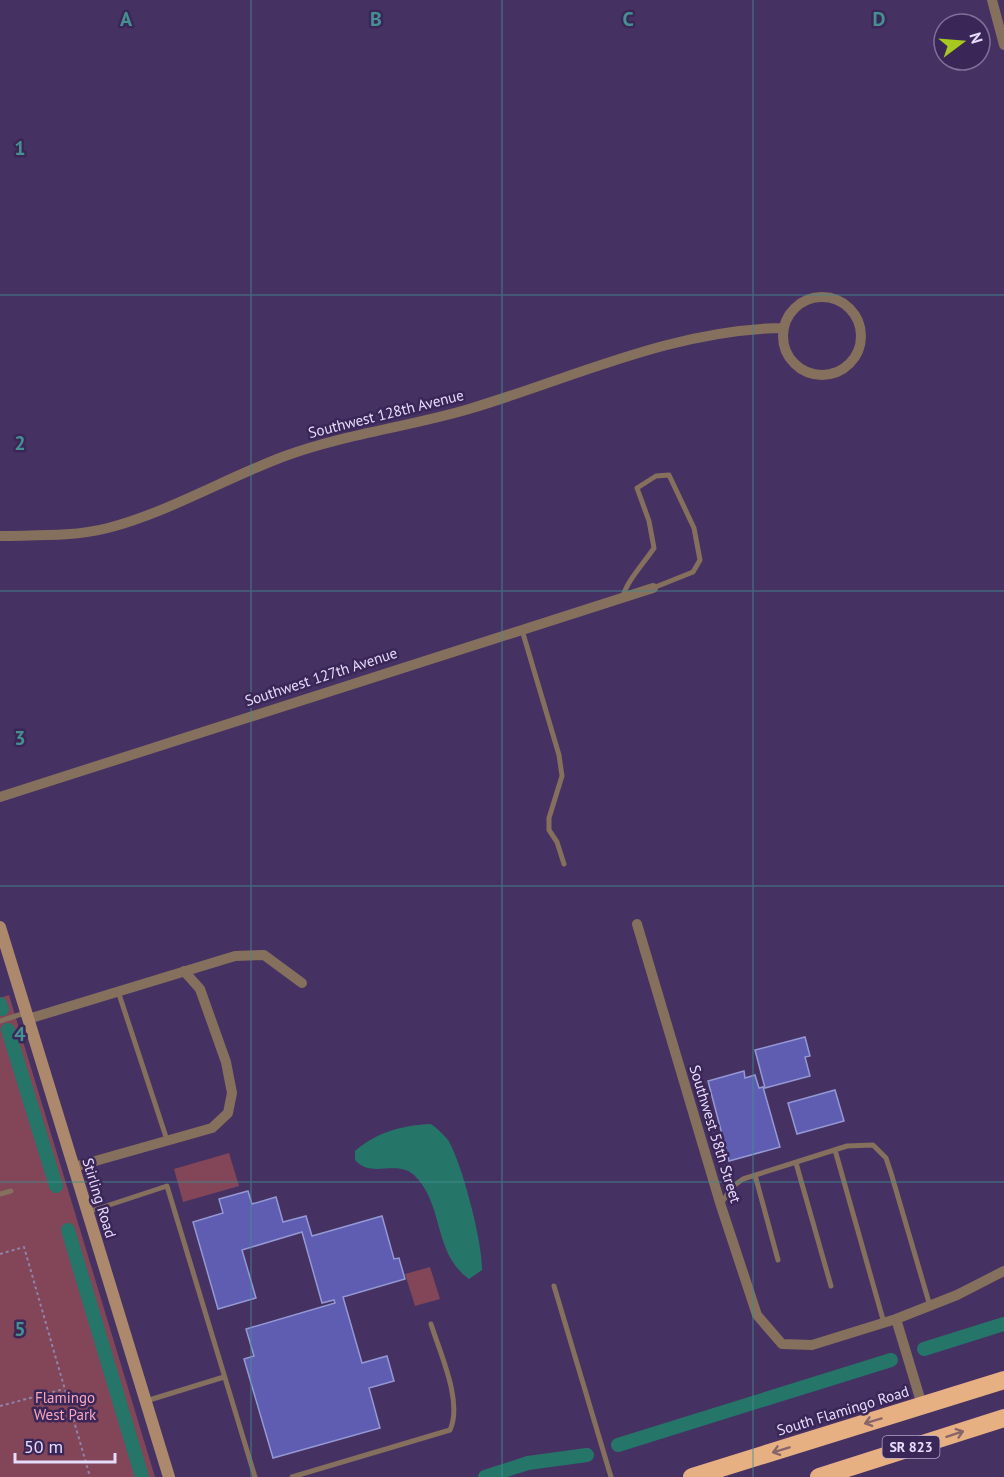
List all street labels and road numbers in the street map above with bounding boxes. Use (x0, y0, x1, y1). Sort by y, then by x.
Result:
street label: Southwest 128th Avenue (306, 385, 466, 442)
street label: Southwest 127th Avenue (242, 643, 399, 710)
street label: Southwest 58th Street (685, 1063, 746, 1205)
street label: Stirling Road (78, 1156, 121, 1240)
street label: South Flamingo Road (774, 1381, 911, 1440)
road number: SR 823 (882, 1436, 940, 1458)

